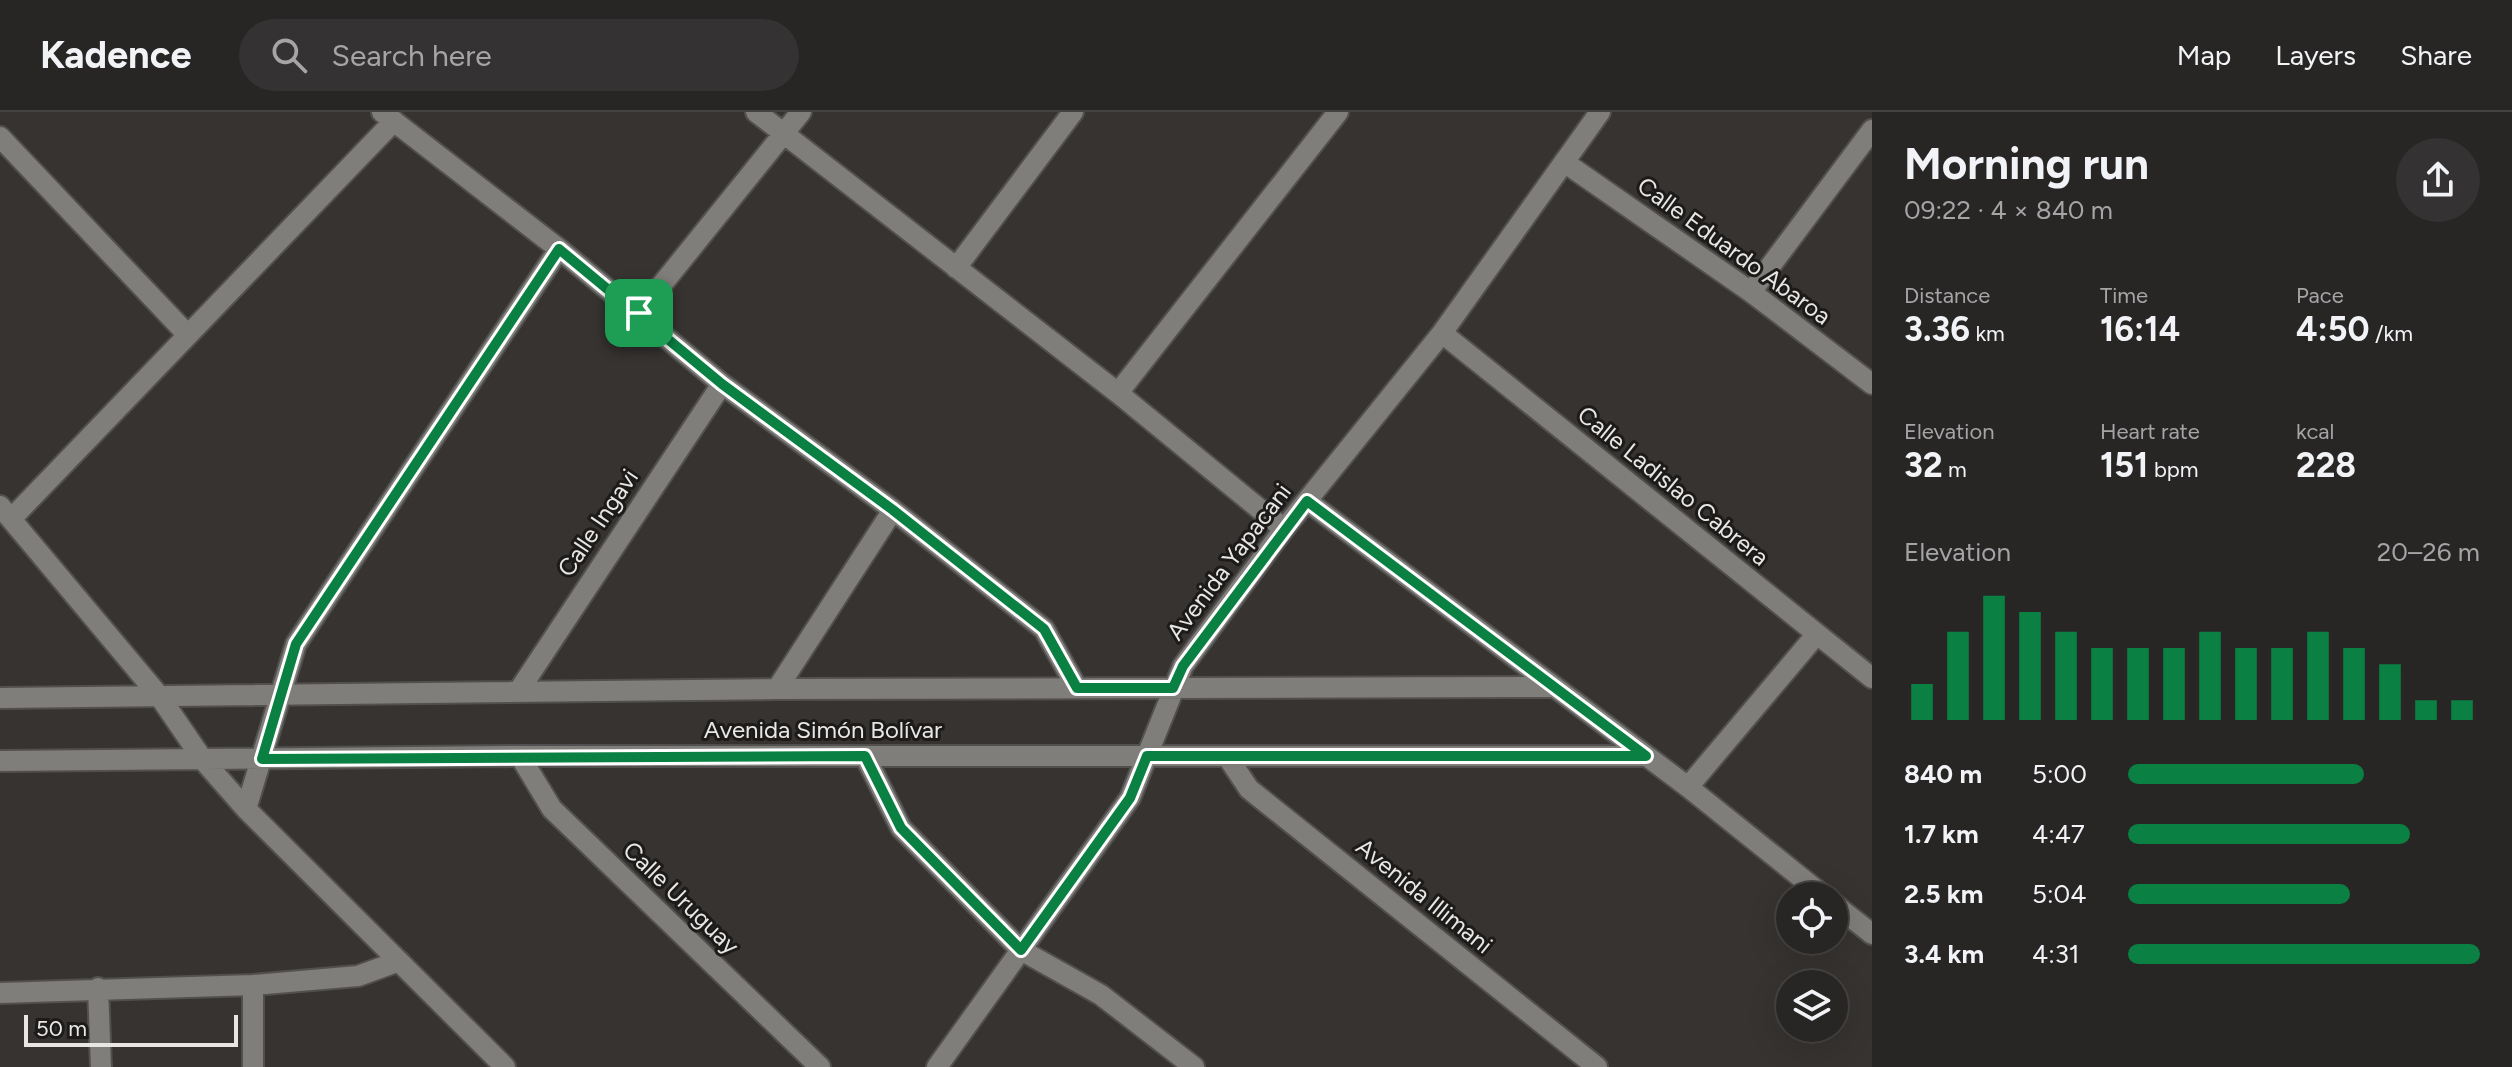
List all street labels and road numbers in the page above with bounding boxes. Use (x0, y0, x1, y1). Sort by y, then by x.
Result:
street label: Calle Eduardo Abaroa (1632, 171, 1837, 330)
street label: Calle Ladislao Cabrera (1572, 400, 1775, 572)
street label: Calle Ingavi (551, 464, 644, 582)
street label: Avenida Yapacani (1160, 478, 1297, 646)
street label: Avenida Simón Bolívar (704, 715, 942, 744)
street label: Avenida Illimani (1350, 832, 1498, 959)
street label: Calle Uruguay (617, 835, 746, 960)

